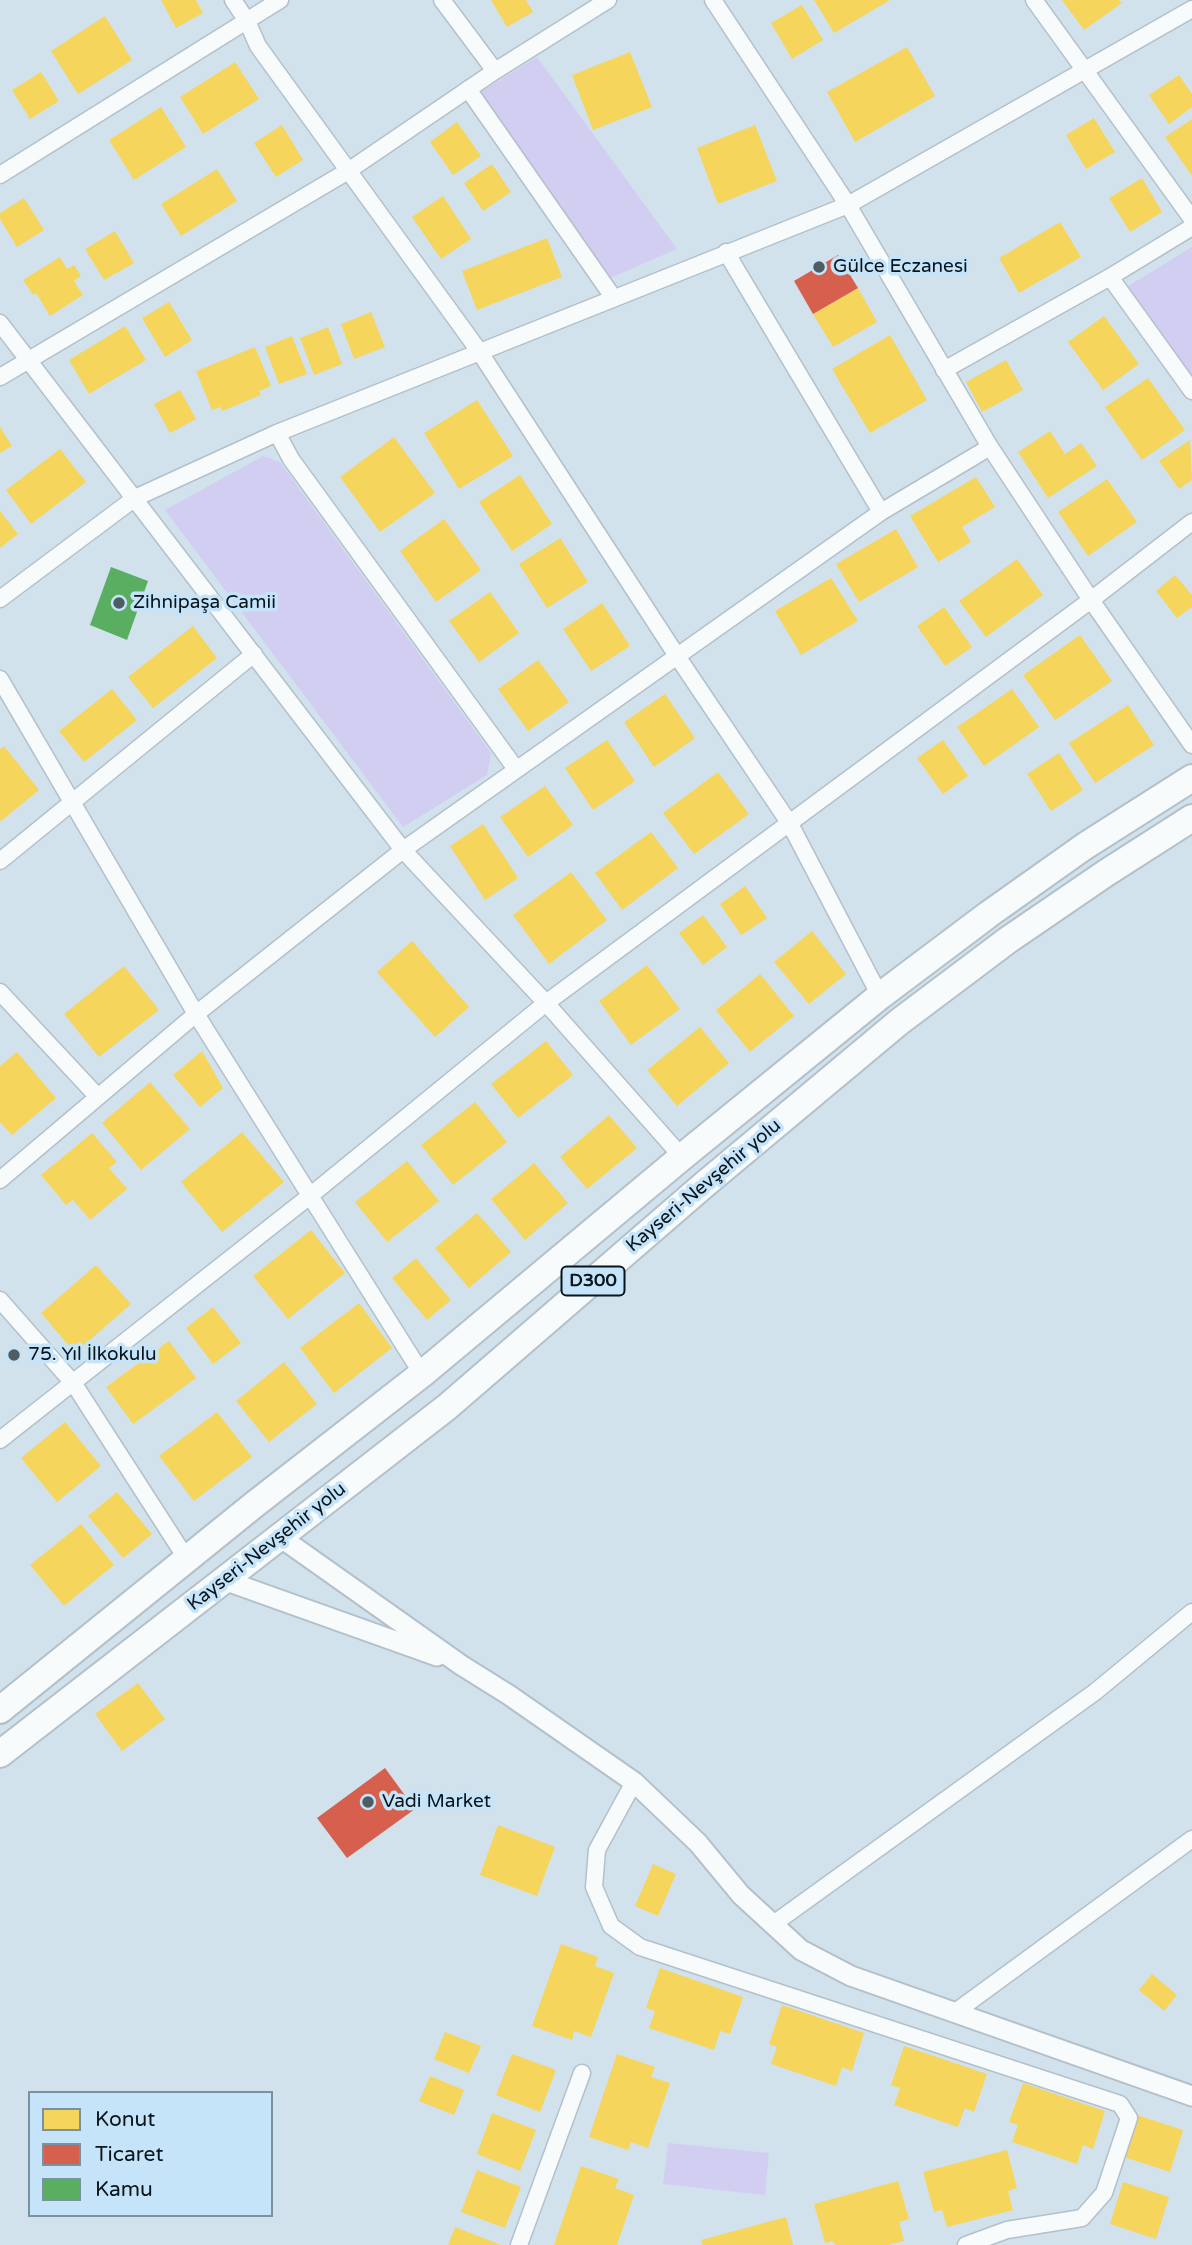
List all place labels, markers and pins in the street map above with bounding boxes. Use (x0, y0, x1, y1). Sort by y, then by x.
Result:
place label: Gülce Eczanesi (833, 256, 968, 278)
marker: Gülce Eczanesi (811, 259, 827, 275)
place label: Zihnipaşa Camii (133, 592, 276, 614)
marker: Zihnipaşa Camii (111, 595, 127, 611)
place label: 75. Yıl İlkokulu (28, 1344, 157, 1366)
marker: 75. Yıl İlkokulu (6, 1347, 22, 1363)
place label: Vadi Market (382, 1791, 491, 1813)
marker: Vadi Market (360, 1794, 376, 1810)

